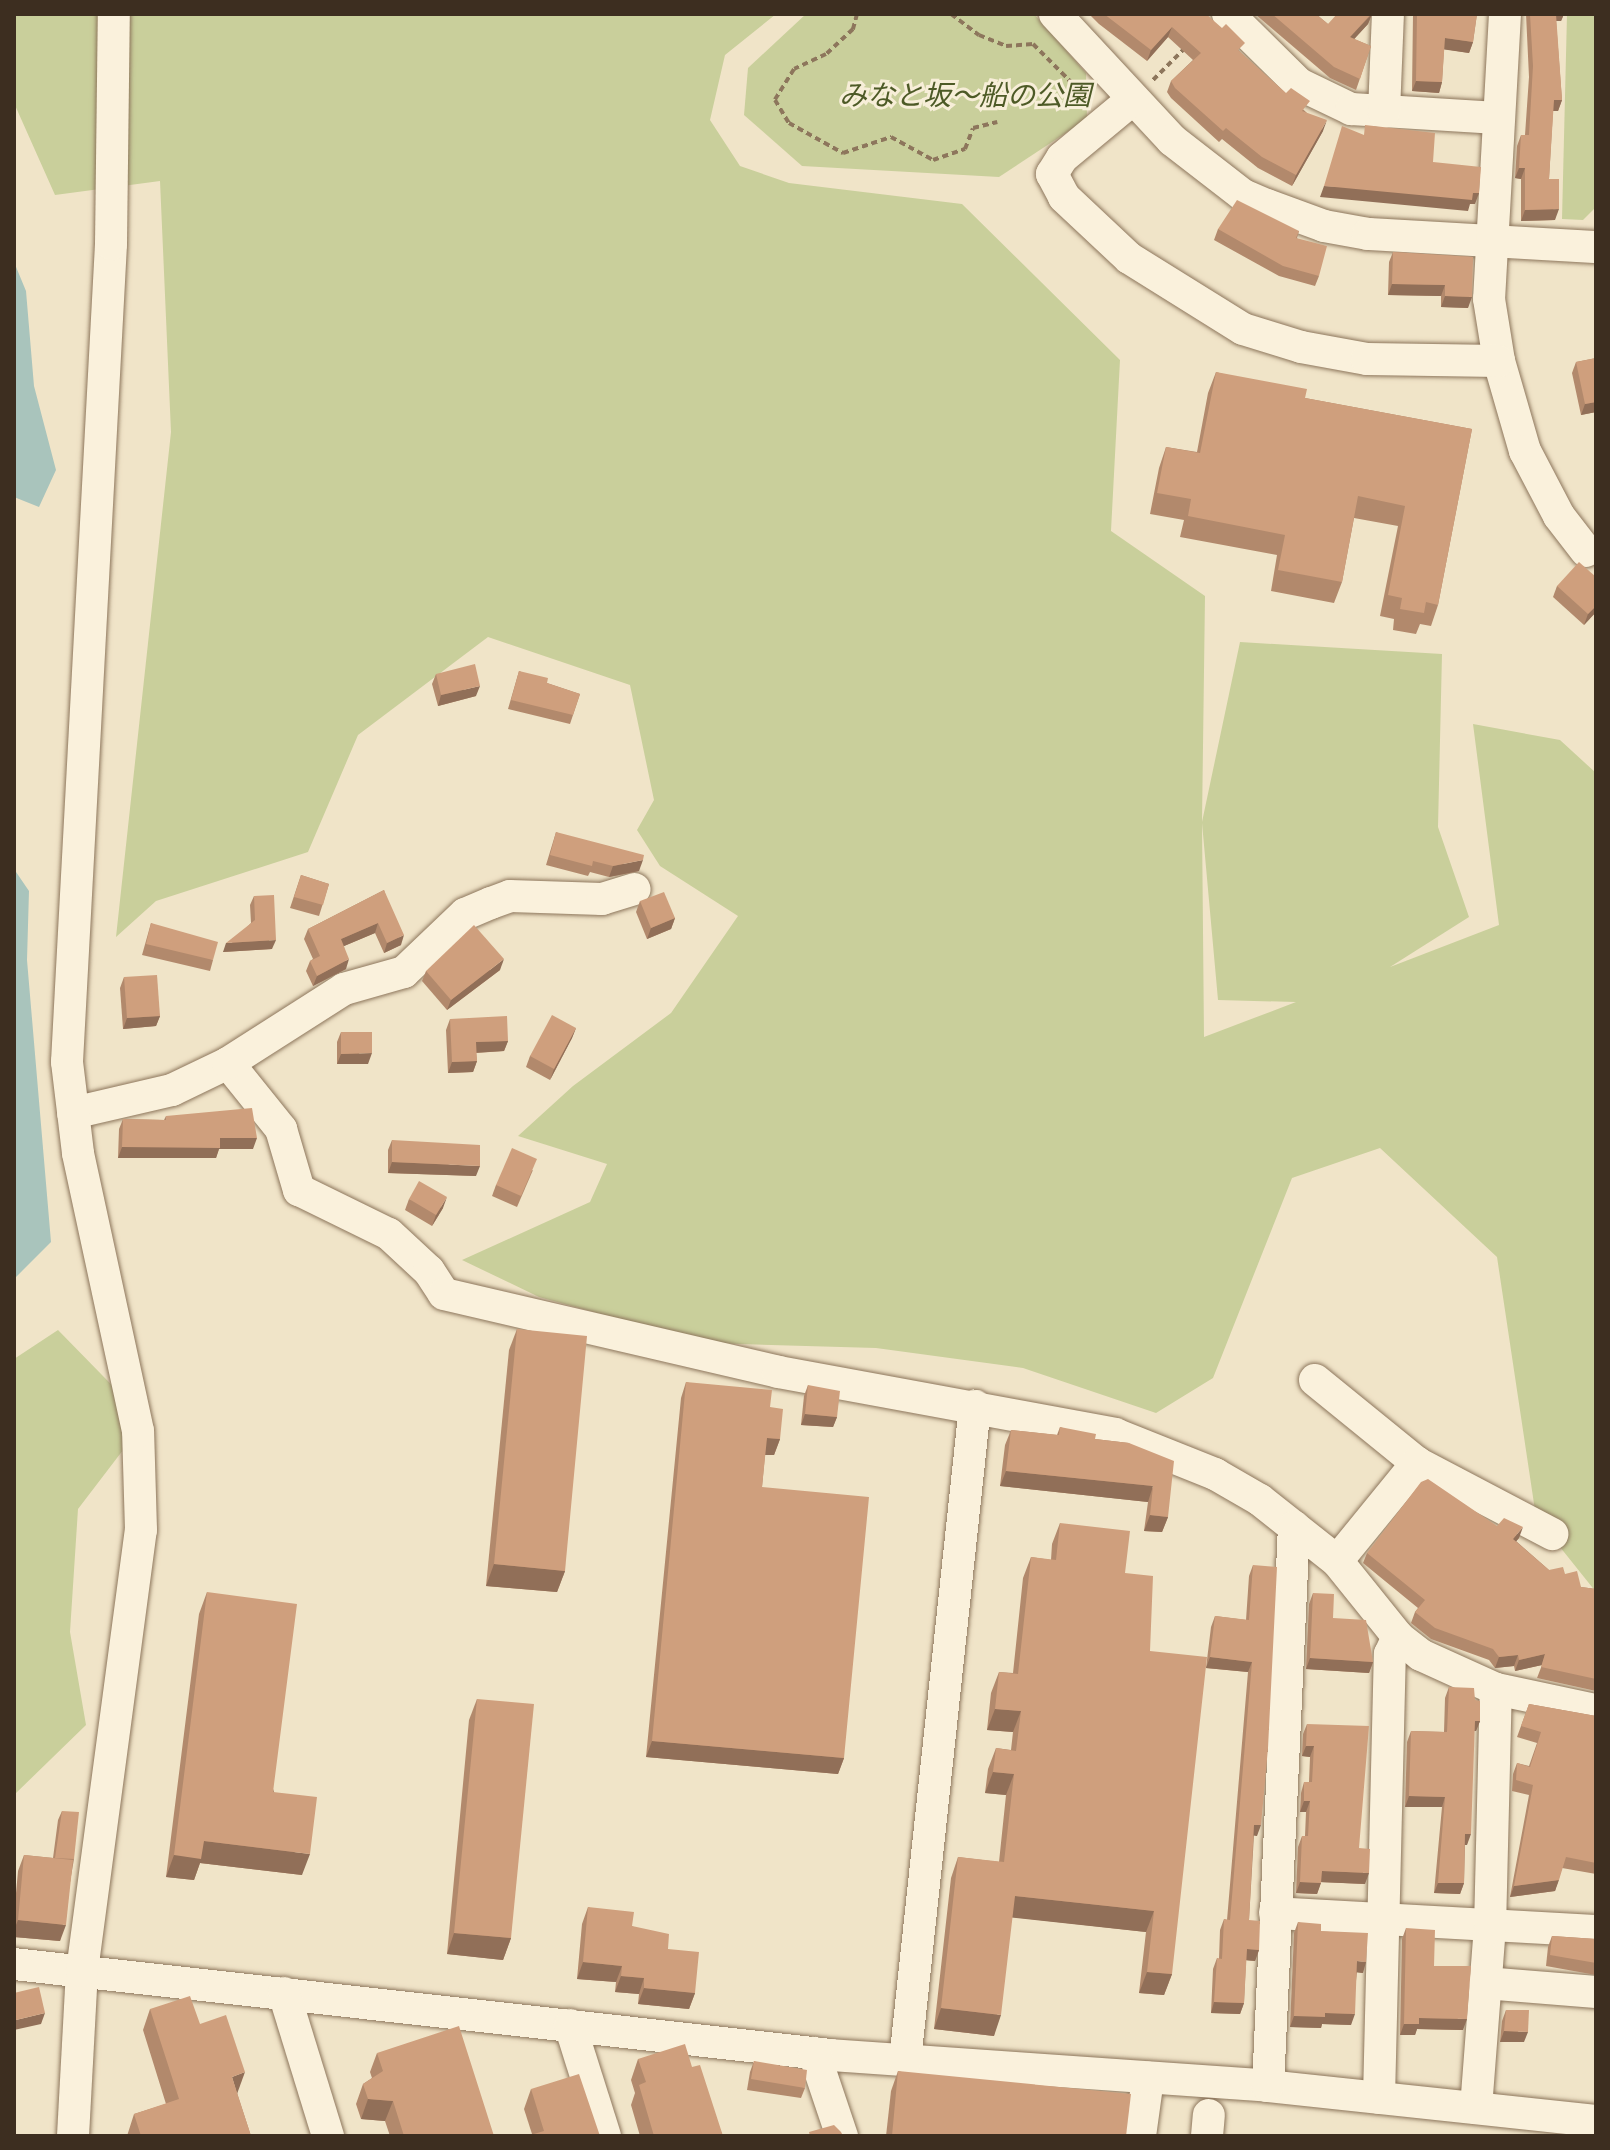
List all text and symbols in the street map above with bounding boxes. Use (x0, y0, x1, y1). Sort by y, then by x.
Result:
park label: みなと坂〜船の公園 (839, 77, 1091, 111)

